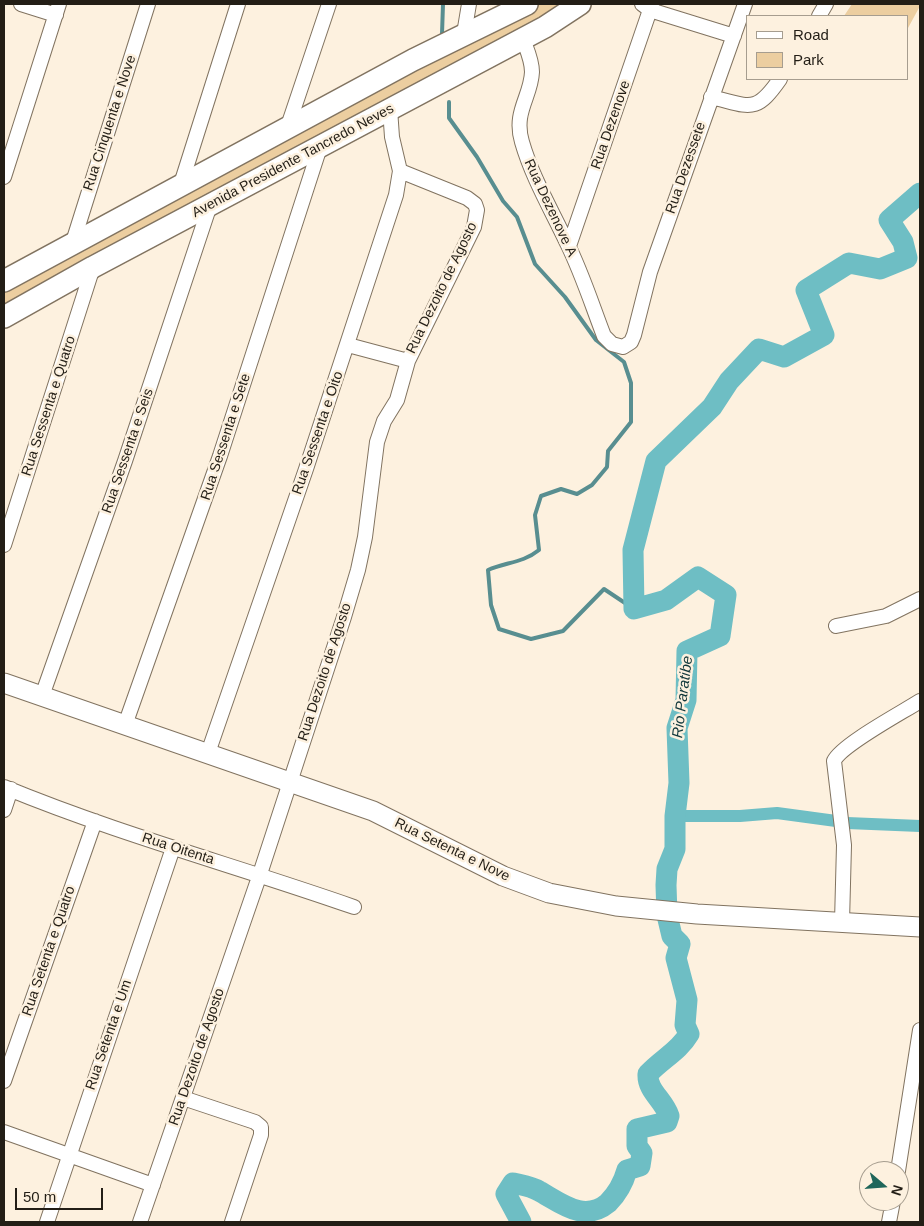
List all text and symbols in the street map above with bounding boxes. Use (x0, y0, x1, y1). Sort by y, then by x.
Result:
legend (746, 15, 909, 80)
text: Road (793, 26, 829, 43)
text: Park (793, 51, 824, 68)
street label: Rua Cinquenta e Nove (80, 53, 140, 193)
street label: Rua Dezenove (588, 78, 634, 172)
street label: Avenida Presidente Tancredo Neves (189, 100, 397, 222)
street label: Rua Dezessete (662, 120, 710, 216)
street label: Rua Dezenove A (520, 156, 580, 260)
street label: Rua Dezoito de Agosto (403, 220, 481, 356)
street label: Rua Sessenta e Quatro (18, 334, 80, 478)
street label: Rua Sessenta e Oito (289, 369, 347, 497)
street label: Rua Sessenta e Sete (198, 371, 254, 503)
street label: Rua Sessenta e Seis (99, 386, 157, 516)
street label: Rua Dezoito de Agosto (295, 601, 355, 743)
water label: Rio Paratibe (669, 655, 697, 739)
street label: Rua Setenta e Nove (392, 815, 512, 885)
street label: Rua Oitenta (140, 829, 216, 869)
street label: Rua Setenta e Quatro (19, 884, 79, 1018)
street label: Rua Setenta e Um (82, 978, 136, 1092)
street label: Rua Dezoito de Agosto (166, 986, 228, 1128)
north arrow (859, 1161, 909, 1211)
scale bar (18, 1178, 105, 1210)
text: N (888, 1183, 906, 1198)
text: 50 m (23, 1188, 56, 1205)

